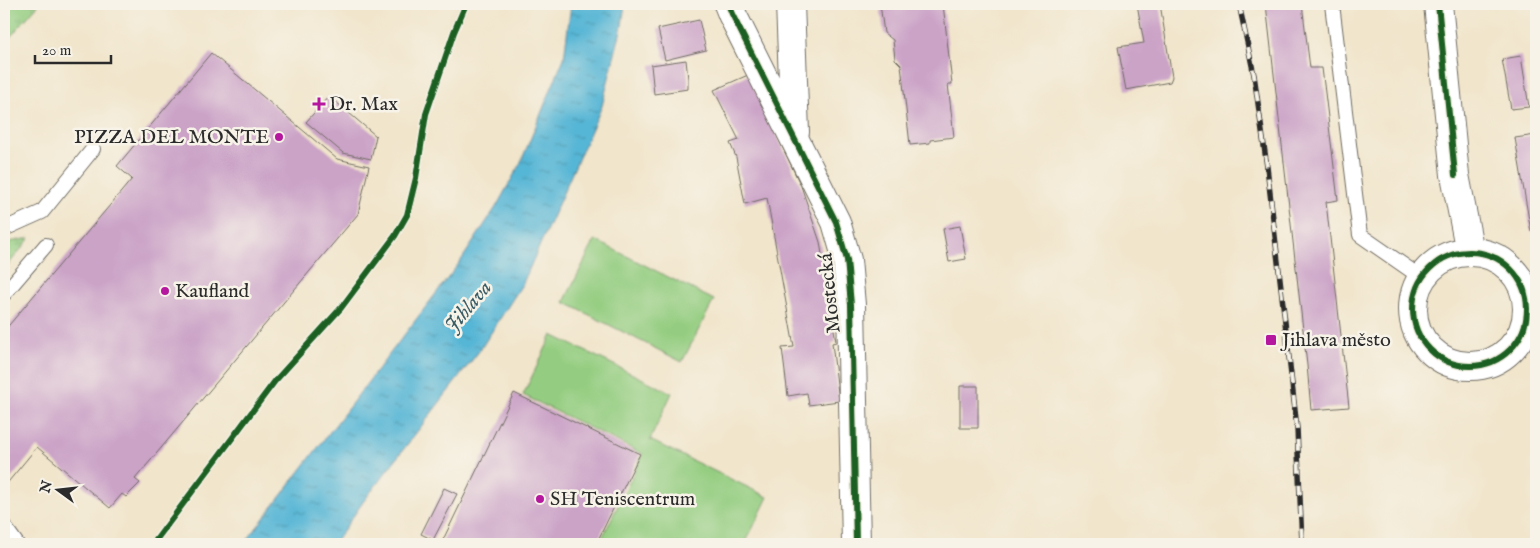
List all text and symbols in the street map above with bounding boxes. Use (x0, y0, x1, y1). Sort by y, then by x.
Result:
scale bar (35, 32, 111, 64)
text: 20 m (42, 41, 72, 60)
place label: Dr. Max (329, 92, 398, 117)
marker: Dr. Max (313, 98, 325, 110)
place label: PIZZA DEL MONTE (74, 125, 269, 150)
marker: PIZZA DEL MONTE (273, 131, 285, 143)
street label: Mostecká (813, 251, 847, 334)
water label: Jihlava (440, 276, 498, 338)
place label: Kaufland (175, 279, 250, 304)
marker: Kaufland (159, 285, 171, 297)
place label: Jihlava město (1280, 328, 1391, 353)
marker: Jihlava město (1264, 333, 1278, 347)
north arrow (32, 466, 82, 516)
text: N (36, 479, 57, 496)
place label: SH Teniscentrum (550, 487, 695, 512)
marker: SH Teniscentrum (534, 493, 546, 505)

